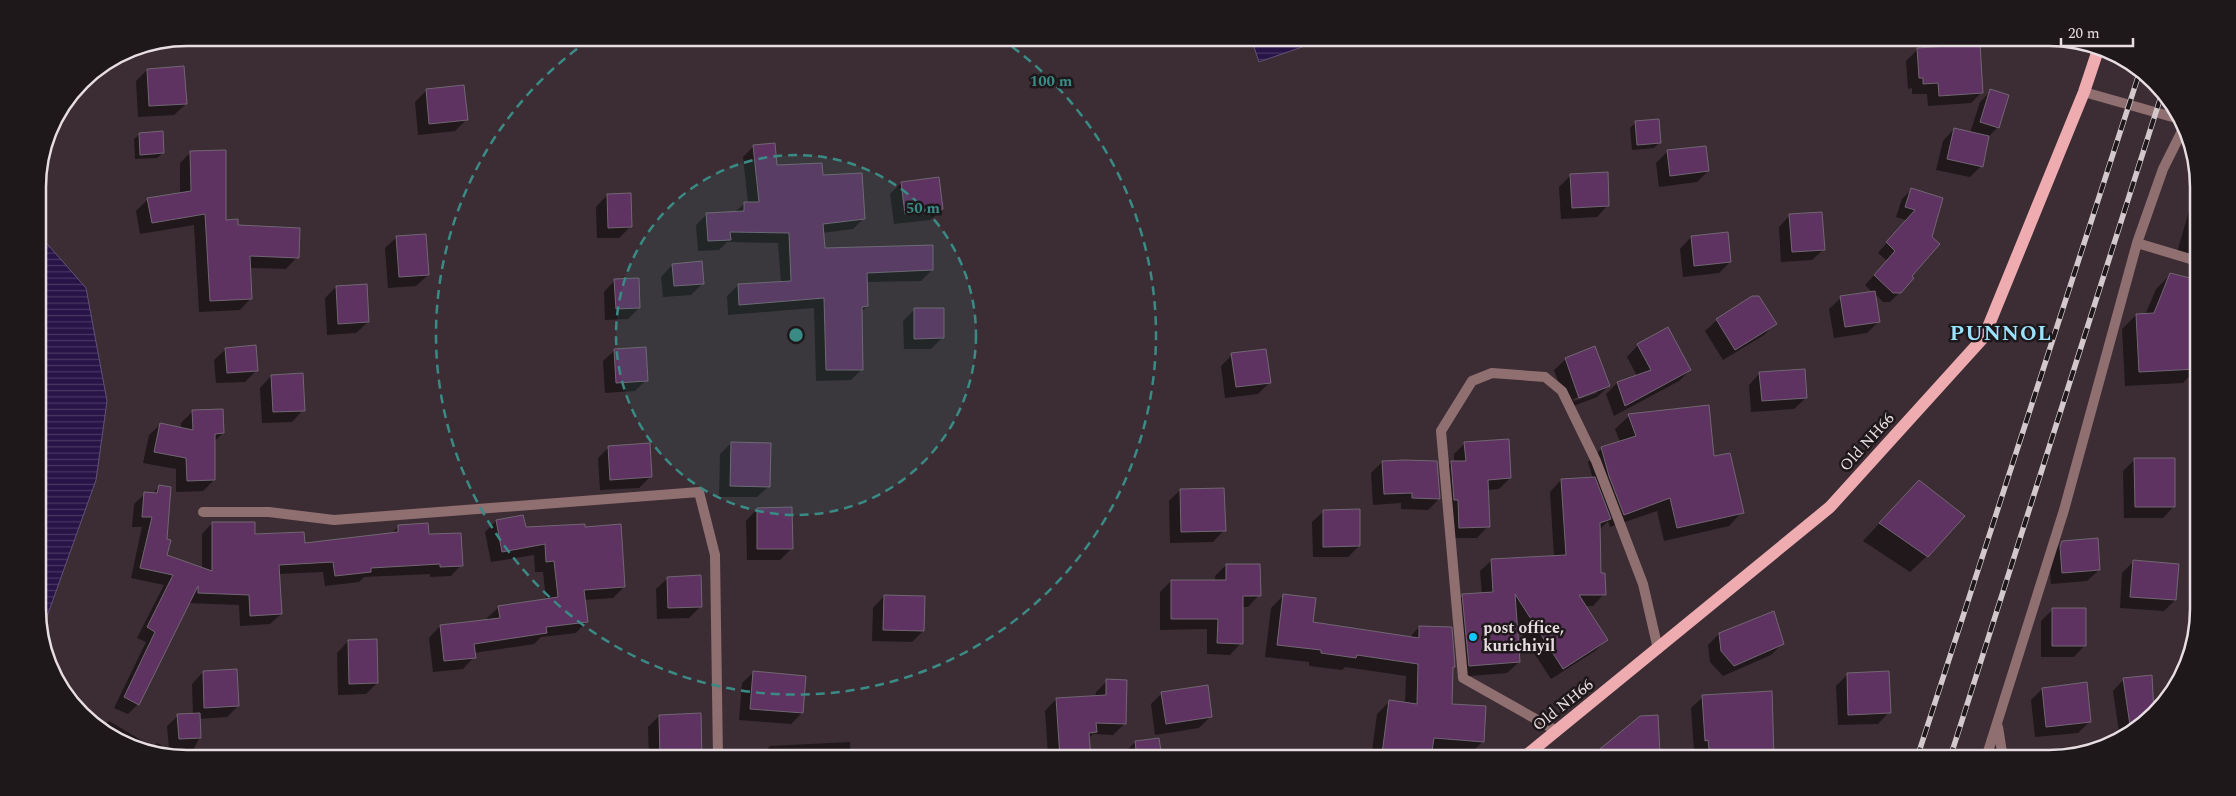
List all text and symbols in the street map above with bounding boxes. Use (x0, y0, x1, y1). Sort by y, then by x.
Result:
scale bar (2061, 15, 2134, 47)
text: 20 m (2068, 22, 2100, 45)
text: 100 m (1030, 70, 1073, 93)
text: 50 m (906, 197, 941, 220)
district label: PUNNOL (1950, 318, 2052, 350)
centre of rings (787, 326, 805, 344)
street label: Old NH66 (1834, 407, 1900, 477)
place label: post office, kurichiyil (1483, 616, 1564, 658)
marker: post office, kurichiyil (1467, 631, 1479, 643)
street label: Old NH66 (1527, 673, 1599, 737)

